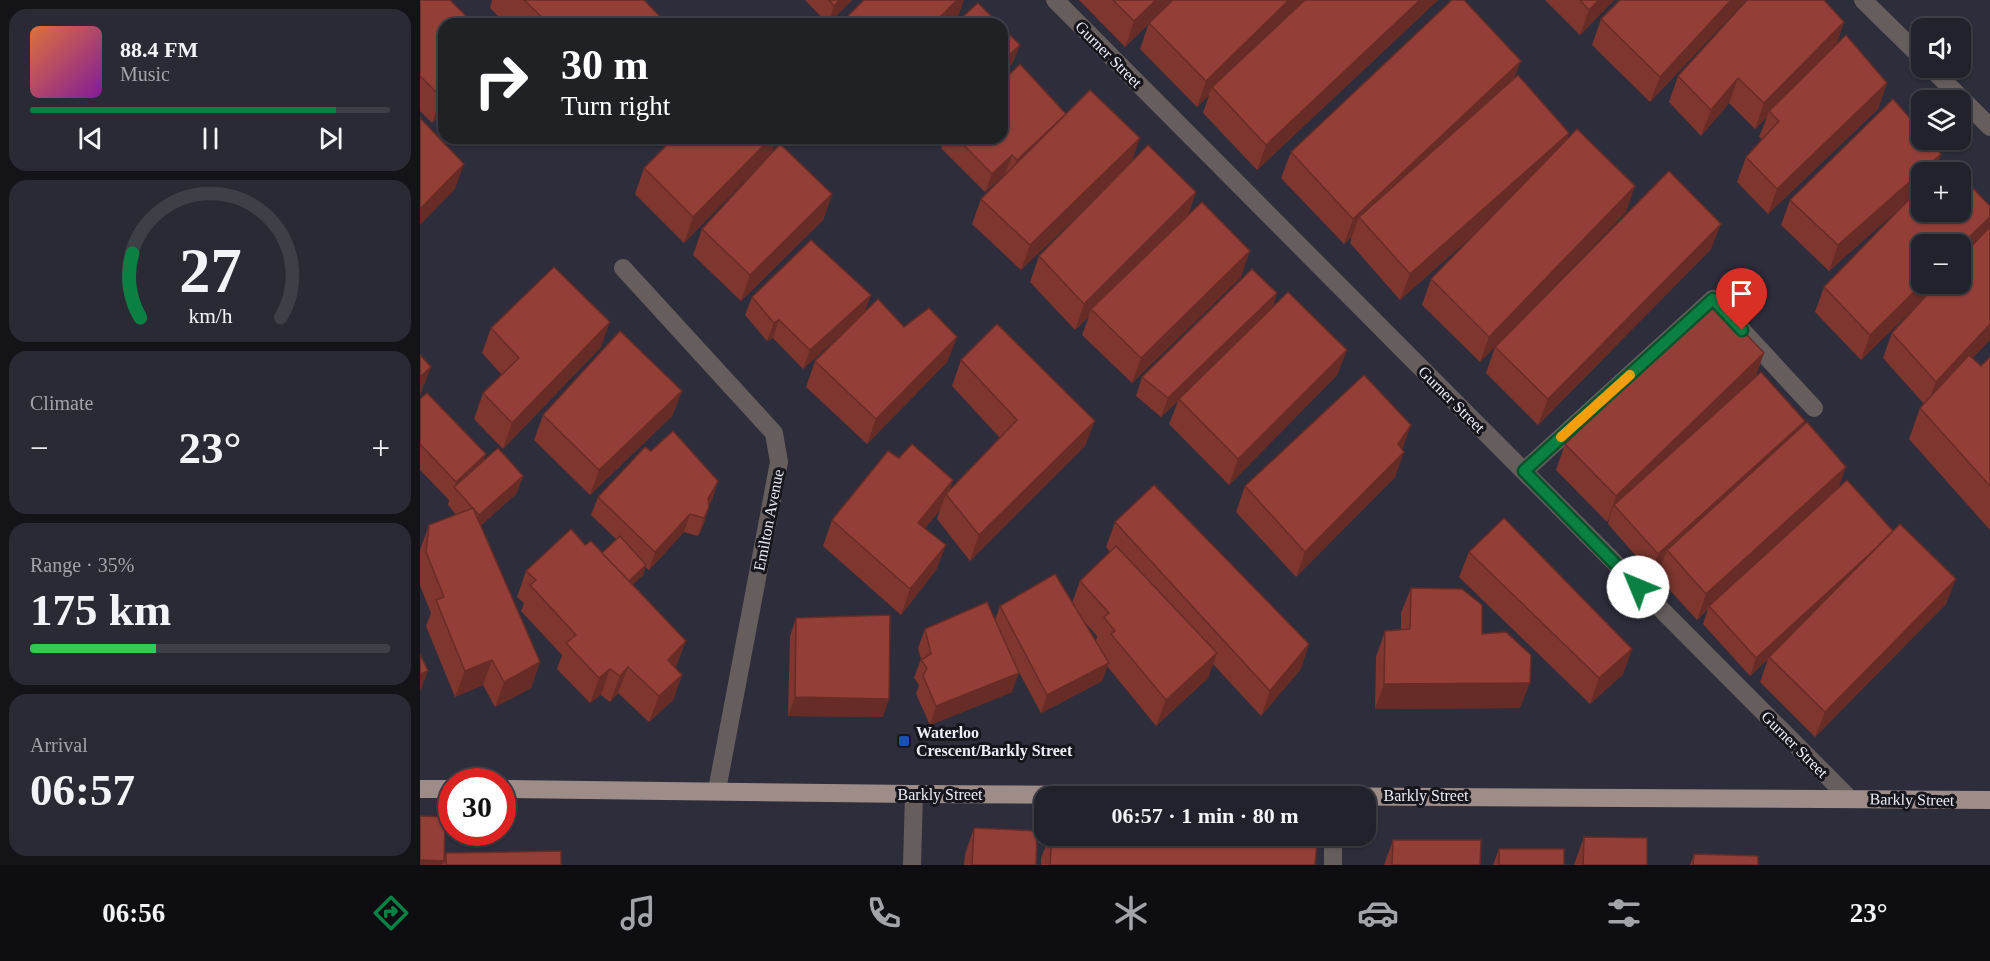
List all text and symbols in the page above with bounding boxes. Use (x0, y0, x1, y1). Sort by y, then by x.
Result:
street label: Gurner Street (1072, 18, 1146, 91)
map controls (1911, 18, 1971, 294)
button: sound (1911, 18, 1971, 78)
text: 88.4 FM (120, 37, 198, 62)
icon: right (462, 42, 540, 120)
text: 30 m (561, 42, 649, 88)
text: Music (120, 63, 170, 85)
button: layers (1911, 90, 1971, 150)
text: Turn right (561, 91, 670, 121)
icon: previous (74, 122, 107, 155)
icon: pause (194, 122, 227, 155)
icon: next (314, 122, 347, 155)
button: + (1911, 162, 1971, 222)
button: − (1911, 234, 1971, 294)
text: 27 (179, 236, 241, 305)
pin (1716, 268, 1767, 330)
icon: arrive (1725, 277, 1758, 310)
text: km/h (188, 305, 232, 329)
street label: Gurner Street (1415, 363, 1489, 436)
text: Climate (30, 392, 93, 414)
text: 23° (179, 423, 242, 473)
text: − (30, 430, 49, 466)
text: + (371, 430, 390, 466)
street label: Emilton Avenue (750, 468, 787, 572)
text: Range · 35% (30, 554, 134, 576)
position arrow (1606, 555, 1670, 619)
text: 175 km (30, 585, 171, 635)
street label: Gurner Street (1758, 708, 1832, 781)
place label: Waterloo Crescent/Barkly Street (916, 724, 1073, 760)
text: Arrival (30, 734, 88, 756)
marker: Waterloo Crescent/Barkly Street (897, 734, 911, 748)
text: 06:57 (30, 765, 135, 815)
speed limit sign: 30 (438, 768, 516, 846)
street label: Barkly Street (898, 786, 983, 804)
street label: Barkly Street (1384, 787, 1469, 805)
street label: Barkly Street (1869, 790, 1955, 810)
text: 06:57 · 1 min · 80 m (1112, 803, 1299, 828)
icon: directions (370, 892, 412, 934)
icon: music (617, 892, 659, 934)
icon: phone (863, 892, 905, 934)
icon: climate (1110, 892, 1152, 934)
icon: car (1357, 892, 1399, 934)
icon: filters (1603, 892, 1645, 934)
text: 06:56 (102, 898, 165, 928)
text: 23° (1850, 898, 1888, 928)

